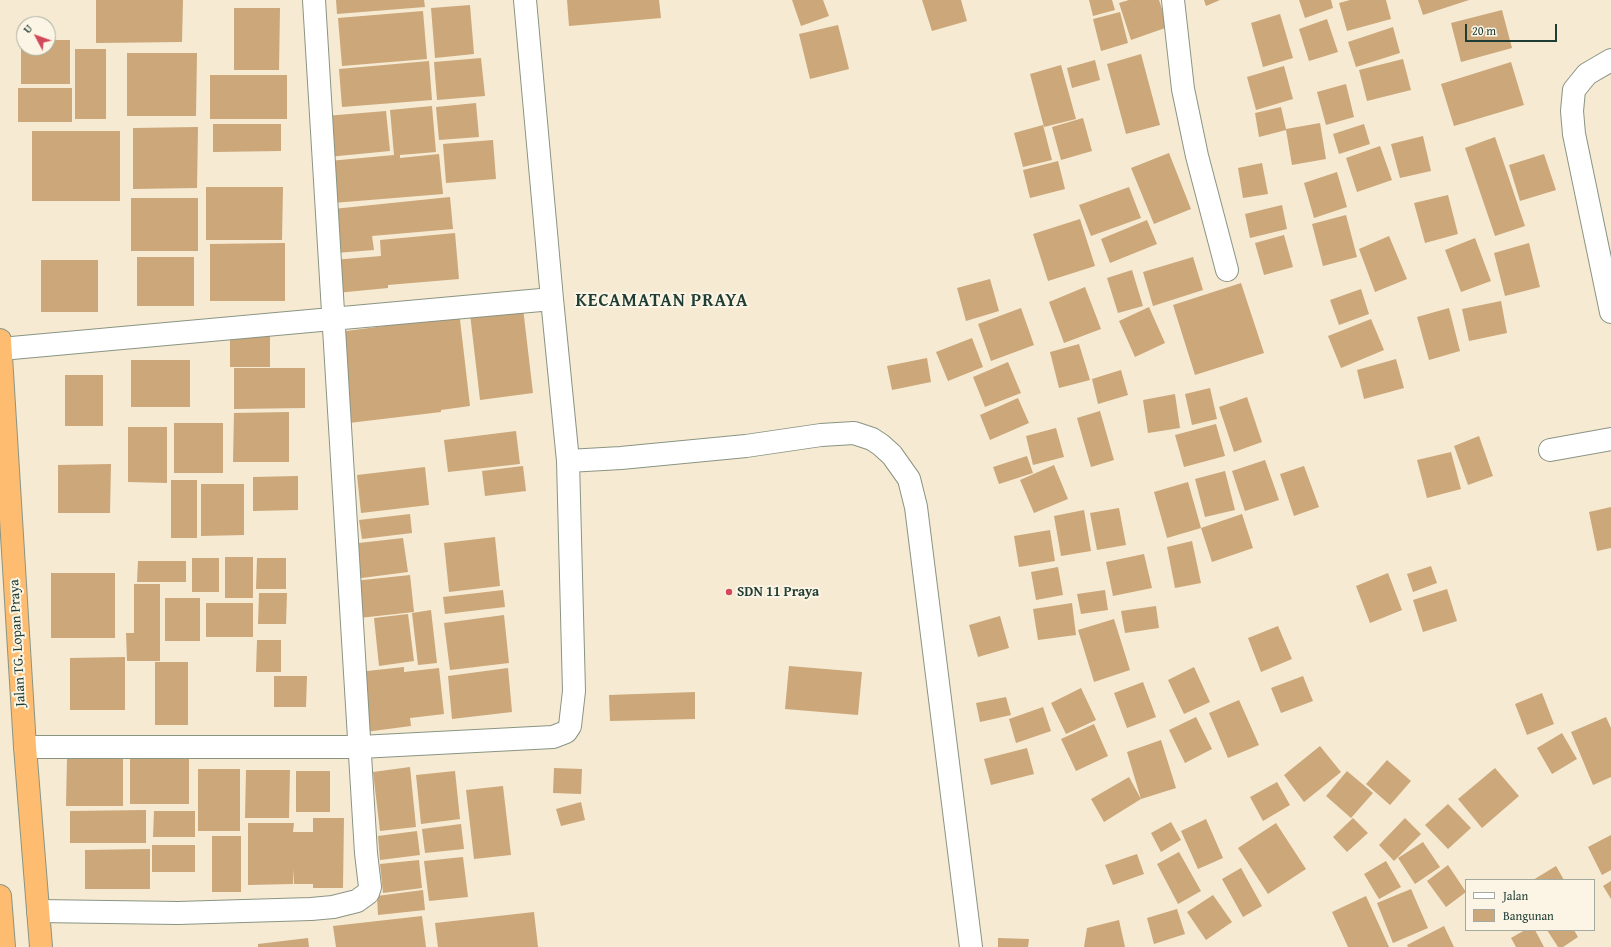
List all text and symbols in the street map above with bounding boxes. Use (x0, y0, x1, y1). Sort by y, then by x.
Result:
north arrow (16, 16, 56, 56)
scale bar (1467, 16, 1559, 42)
text: U (19, 21, 36, 37)
text: 20 m (1472, 22, 1496, 39)
district label: KECAMATAN PRAYA (575, 290, 749, 312)
street label: Jalan TG. Lopan Praya (6, 579, 30, 707)
place label: SDN 11 Praya (737, 584, 819, 600)
marker: SDN 11 Praya (724, 587, 734, 597)
legend (1465, 879, 1595, 931)
text: Jalan (1503, 887, 1528, 904)
text: Bangunan (1503, 907, 1554, 924)

